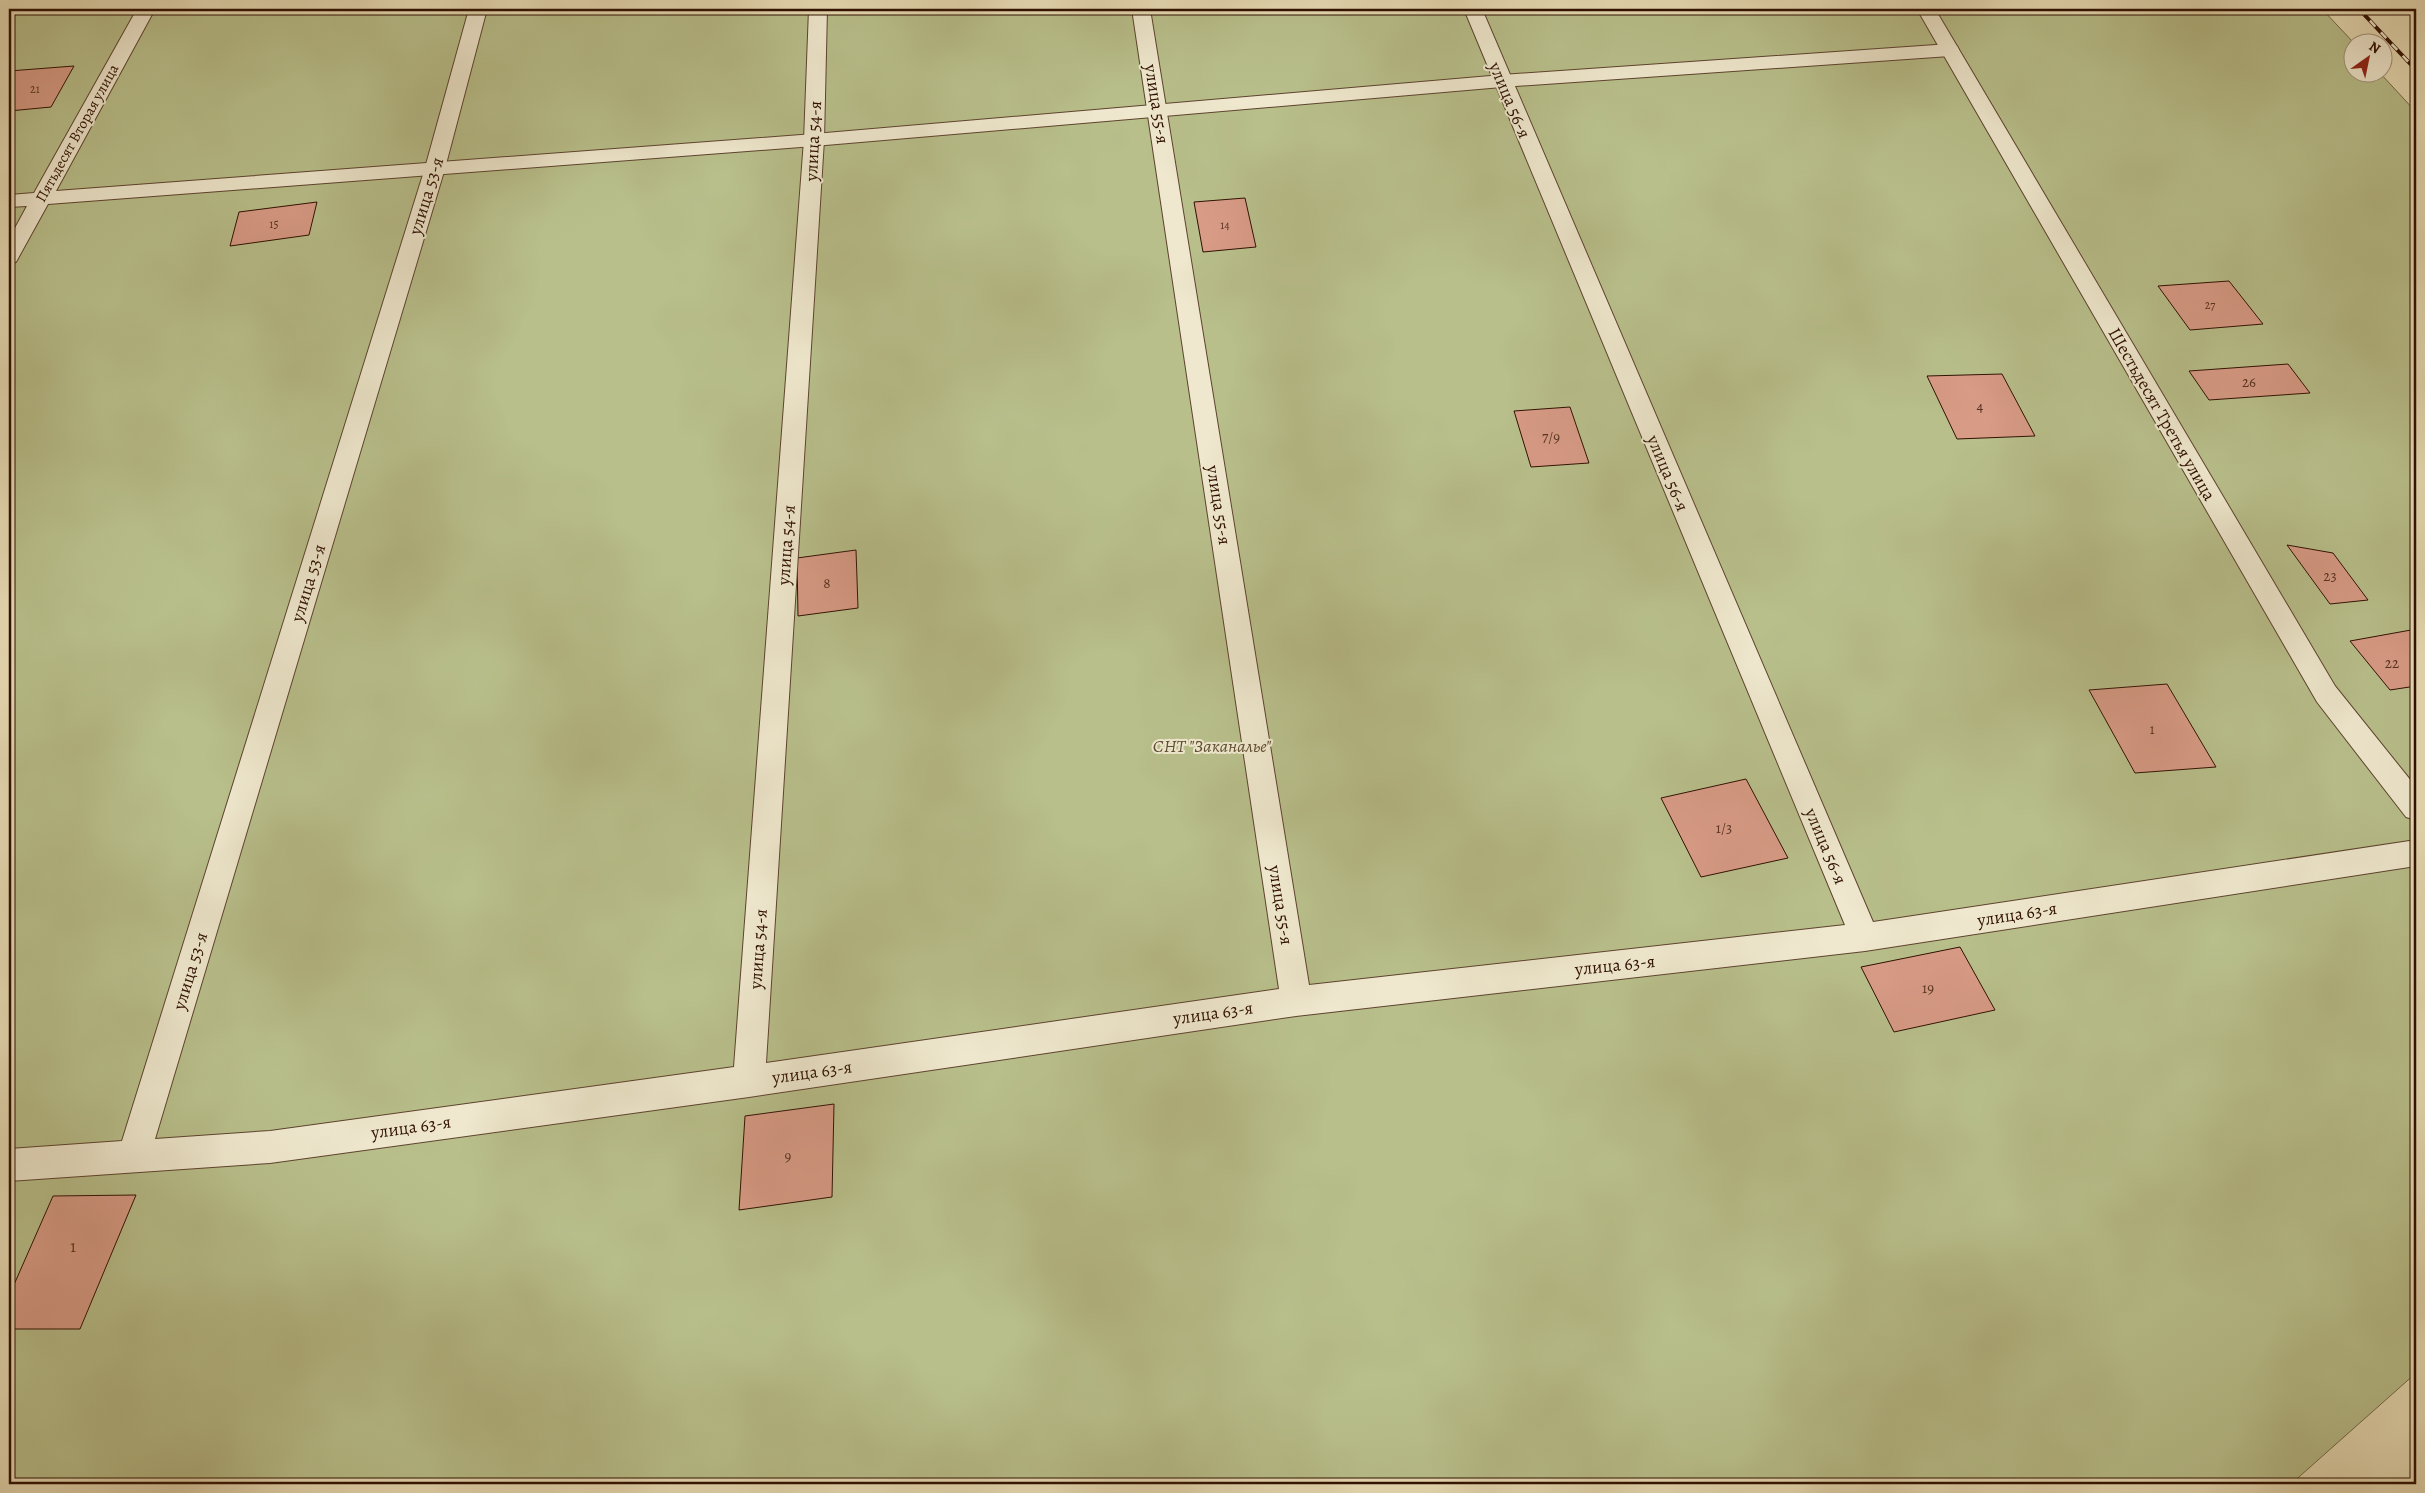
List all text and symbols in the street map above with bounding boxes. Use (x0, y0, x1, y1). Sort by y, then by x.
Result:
north arrow (2342, 32, 2392, 82)
text: N (2365, 37, 2384, 58)
street label: улица 56-я (1483, 57, 1537, 142)
street label: Пятьдесят Вторая улица (31, 60, 123, 206)
street label: улица 55-я (1139, 62, 1175, 145)
house number: 21 (30, 81, 40, 97)
street label: улица 54-я (799, 100, 827, 183)
street label: улица 53-я (403, 154, 449, 239)
house number: 15 (269, 216, 279, 232)
house number: 14 (1220, 217, 1230, 233)
house number: 27 (2205, 297, 2216, 313)
street label: Шестьдесят Третья улица (2102, 323, 2222, 506)
house number: 26 (2242, 372, 2256, 392)
house number: 4 (1977, 396, 1984, 416)
house number: 7/9 (1542, 427, 1560, 447)
street label: улица 56-я (1641, 430, 1695, 515)
street label: улица 55-я (1201, 463, 1237, 546)
street label: улица 54-я (771, 504, 801, 587)
street label: улица 53-я (285, 541, 331, 626)
house number: 23 (2323, 566, 2337, 586)
house number: 8 (823, 573, 831, 593)
house number: 22 (2385, 653, 2399, 673)
house number: 1 (2149, 719, 2155, 739)
park label: СНТ "Заканалье" (1153, 734, 1272, 758)
street label: улица 56-я (1799, 803, 1853, 888)
house number: 1/3 (1716, 818, 1732, 838)
street label: улица 55-я (1263, 863, 1299, 946)
street label: улица 63-я (1974, 896, 2059, 932)
street label: улица 54-я (743, 908, 773, 991)
street label: улица 53-я (167, 929, 213, 1014)
street label: улица 63-я (1573, 949, 1656, 981)
house number: 19 (1922, 978, 1934, 998)
street label: улица 63-я (1170, 996, 1255, 1031)
street label: улица 63-я (769, 1055, 854, 1090)
street label: улица 63-я (368, 1110, 453, 1145)
house number: 9 (785, 1146, 792, 1166)
house number: 1 (70, 1234, 76, 1258)

